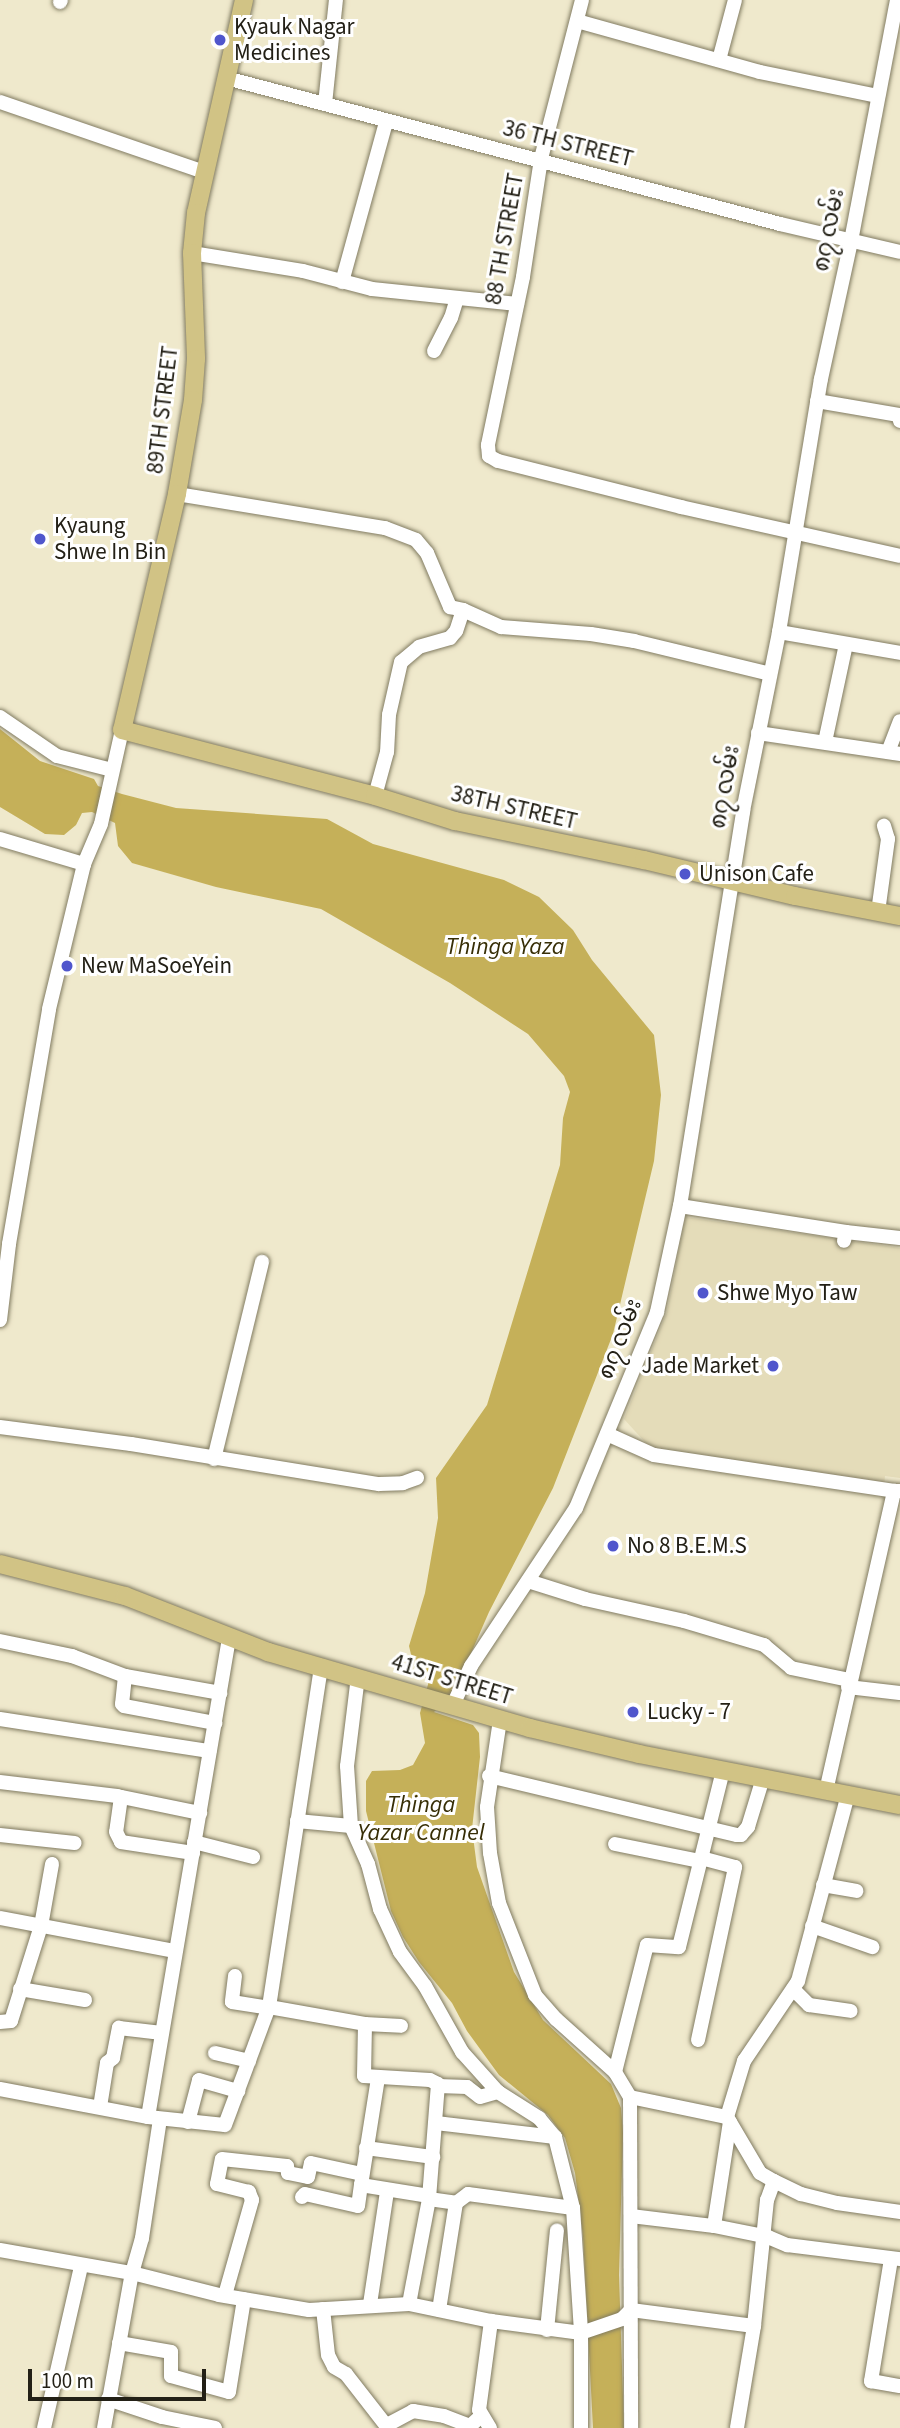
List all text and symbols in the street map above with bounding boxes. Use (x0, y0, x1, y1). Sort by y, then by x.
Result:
place label: Kyauk Nagar Medicines (234, 13, 354, 67)
marker: Kyauk Nagar Medicines (212, 32, 228, 48)
street label: 36 TH STREET (500, 114, 636, 174)
street label: 88 TH STREET (480, 171, 530, 307)
street label: ၈၇ လမ်း (807, 186, 851, 274)
street label: 89TH STREET (141, 345, 185, 475)
place label: Kyaung Shwe In Bin (54, 512, 166, 566)
marker: Kyaung Shwe In Bin (32, 531, 48, 547)
street label: ၈၇ လမ်း (704, 743, 746, 831)
street label: 38TH STREET (448, 780, 580, 836)
place label: Unison Cafe (699, 860, 814, 888)
marker: Unison Cafe (677, 866, 693, 882)
water label: Thinga Yaza (445, 933, 565, 961)
place label: New MaSoeYein (81, 952, 232, 980)
marker: New MaSoeYein (59, 958, 75, 974)
place label: Shwe Myo Taw (717, 1279, 857, 1307)
marker: Shwe Myo Taw (695, 1285, 711, 1301)
street label: ၈၇ လမ်း (592, 1295, 648, 1383)
place label: Jade Market (641, 1352, 759, 1380)
marker: Jade Market (765, 1358, 781, 1374)
place label: No 8 B.E.M.S (627, 1532, 747, 1560)
marker: No 8 B.E.M.S (605, 1538, 621, 1554)
street label: 41ST STREET (388, 1648, 516, 1712)
place label: Lucky - 7 (647, 1698, 731, 1726)
marker: Lucky - 7 (625, 1704, 641, 1720)
water label: Thinga Yazar Cannel (357, 1791, 485, 1847)
scale bar (32, 2354, 210, 2398)
text: 100 m (41, 2366, 94, 2396)

